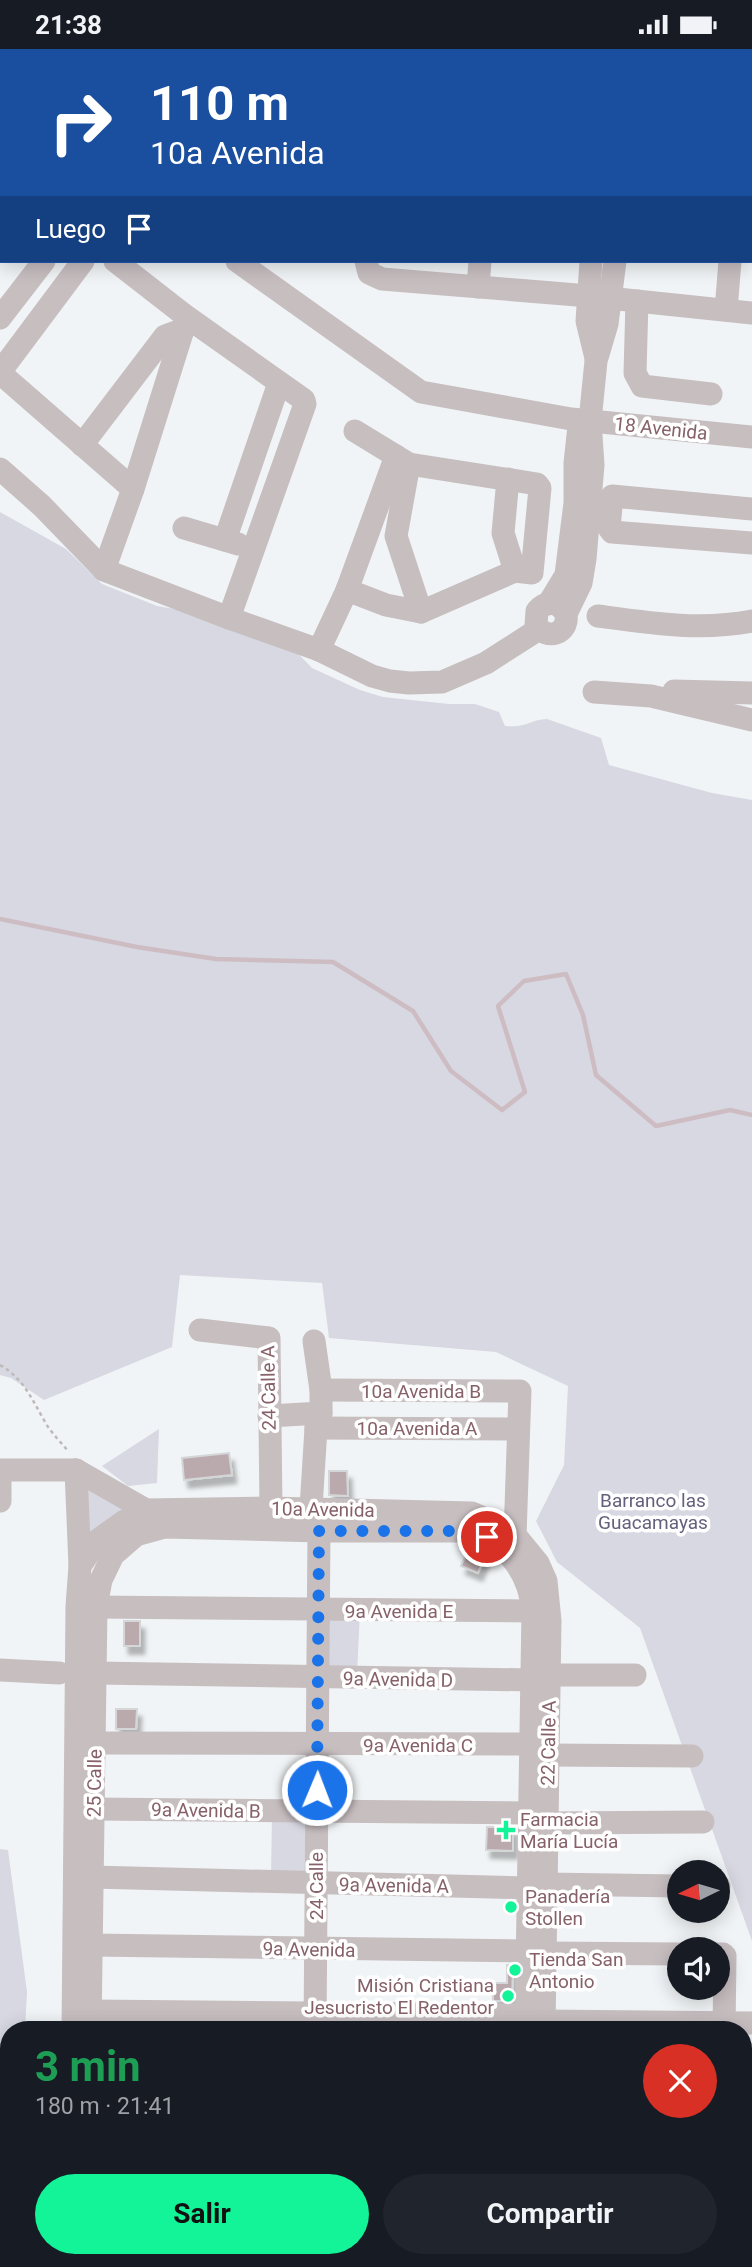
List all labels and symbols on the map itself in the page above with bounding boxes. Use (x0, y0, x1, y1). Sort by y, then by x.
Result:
street label: 18 Avenida (613, 412, 709, 445)
street label: 24 Calle A (256, 1345, 281, 1431)
street label: 10a Avenida B (361, 1380, 481, 1403)
street label: 10a Avenida A (357, 1417, 478, 1440)
park label: Barranco las Guacamayas (598, 1489, 708, 1534)
street label: 10a Avenida (271, 1497, 375, 1522)
pin (457, 1507, 517, 1567)
street label: 9a Avenida E (345, 1600, 453, 1623)
street label: 9a Avenida D (343, 1667, 453, 1692)
street label: 22 Calle A (536, 1700, 561, 1786)
street label: 9a Avenida C (363, 1734, 473, 1757)
street label: 25 Calle (82, 1749, 107, 1817)
position arrow (280, 1753, 354, 1827)
street label: 9a Avenida B (151, 1798, 261, 1823)
place label: Farmacia María Lucía (520, 1808, 618, 1853)
marker: Farmacia María Lucía (498, 1822, 514, 1838)
street label: 24 Calle (305, 1852, 328, 1920)
north arrow (667, 1860, 730, 1923)
street label: 9a Avenida A (339, 1873, 450, 1898)
place label: Panadería Stollen (525, 1885, 610, 1930)
marker: Panadería Stollen (503, 1899, 519, 1915)
street label: 9a Avenida (262, 1937, 356, 1962)
place label: Tienda San Antonio (529, 1948, 623, 1993)
marker: Tienda San Antonio (507, 1962, 523, 1978)
place label: Misión Cristiana Jesucristo El Redentor (304, 1974, 495, 2019)
marker: Misión Cristiana Jesucristo El Redentor (500, 1988, 516, 2004)

